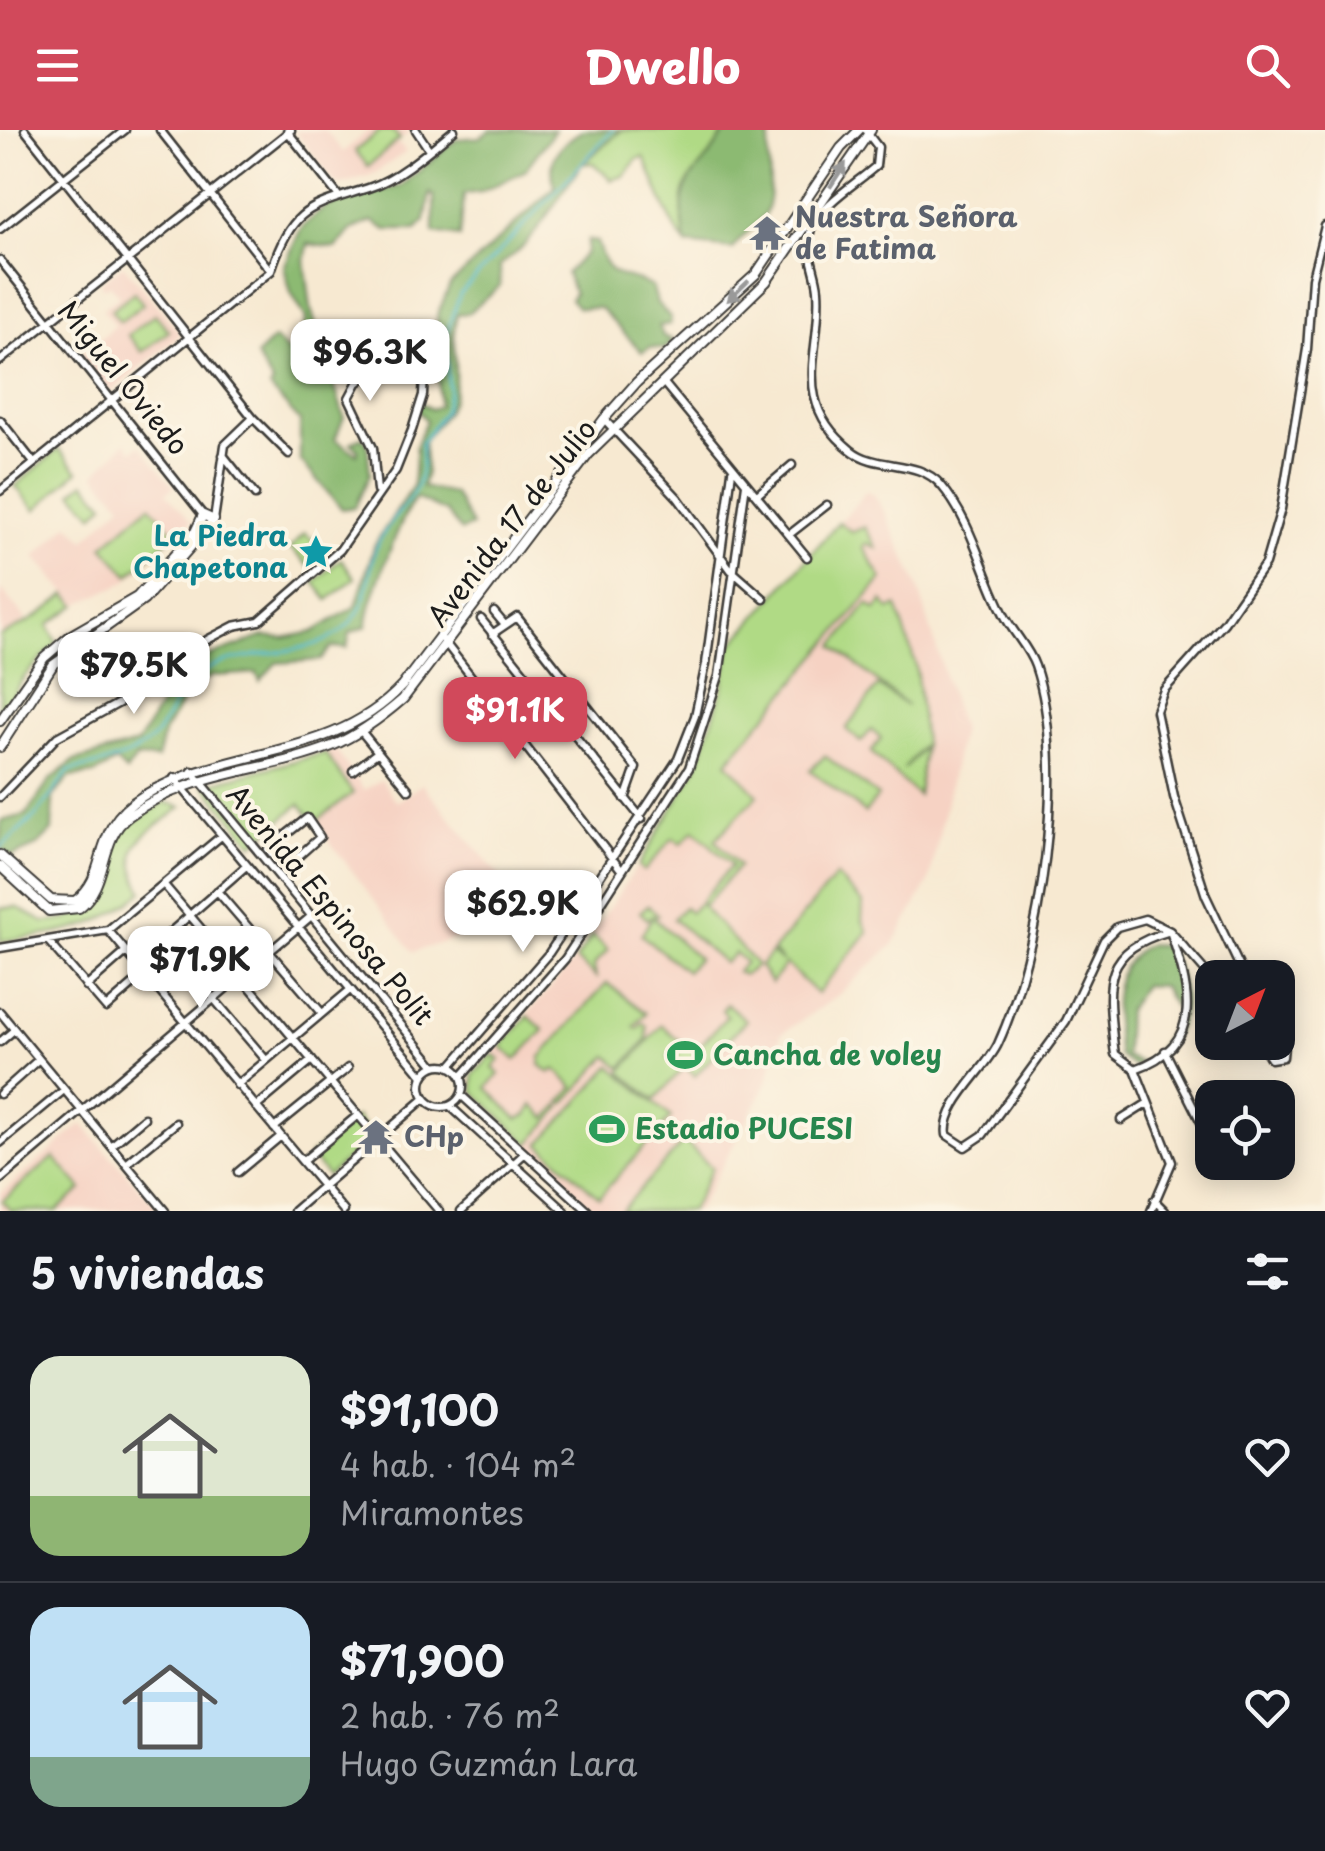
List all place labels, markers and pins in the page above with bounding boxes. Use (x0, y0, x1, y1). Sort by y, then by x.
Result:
place label: Nuestra Señora de Fatima (795, 194, 1018, 269)
temple icon: Nuestra Señora de Fatima (748, 214, 786, 252)
pin: $96.3K (289, 319, 451, 404)
place label: La Piedra Chapetona (133, 513, 288, 588)
place icon: La Piedra Chapetona (297, 533, 335, 571)
pin: $79.5K (53, 632, 215, 717)
pin: $91.1K (434, 677, 596, 762)
pin: $62.9K (442, 870, 604, 955)
pin: $71.9K (119, 926, 281, 1011)
place label: Cancha de voley (713, 1032, 942, 1075)
sports icon: Cancha de voley (666, 1036, 704, 1074)
place label: Estadio PUCESI (635, 1106, 853, 1149)
sports icon: Estadio PUCESI (588, 1110, 626, 1148)
place label: CHp (404, 1114, 464, 1157)
temple icon: CHp (357, 1118, 395, 1156)

